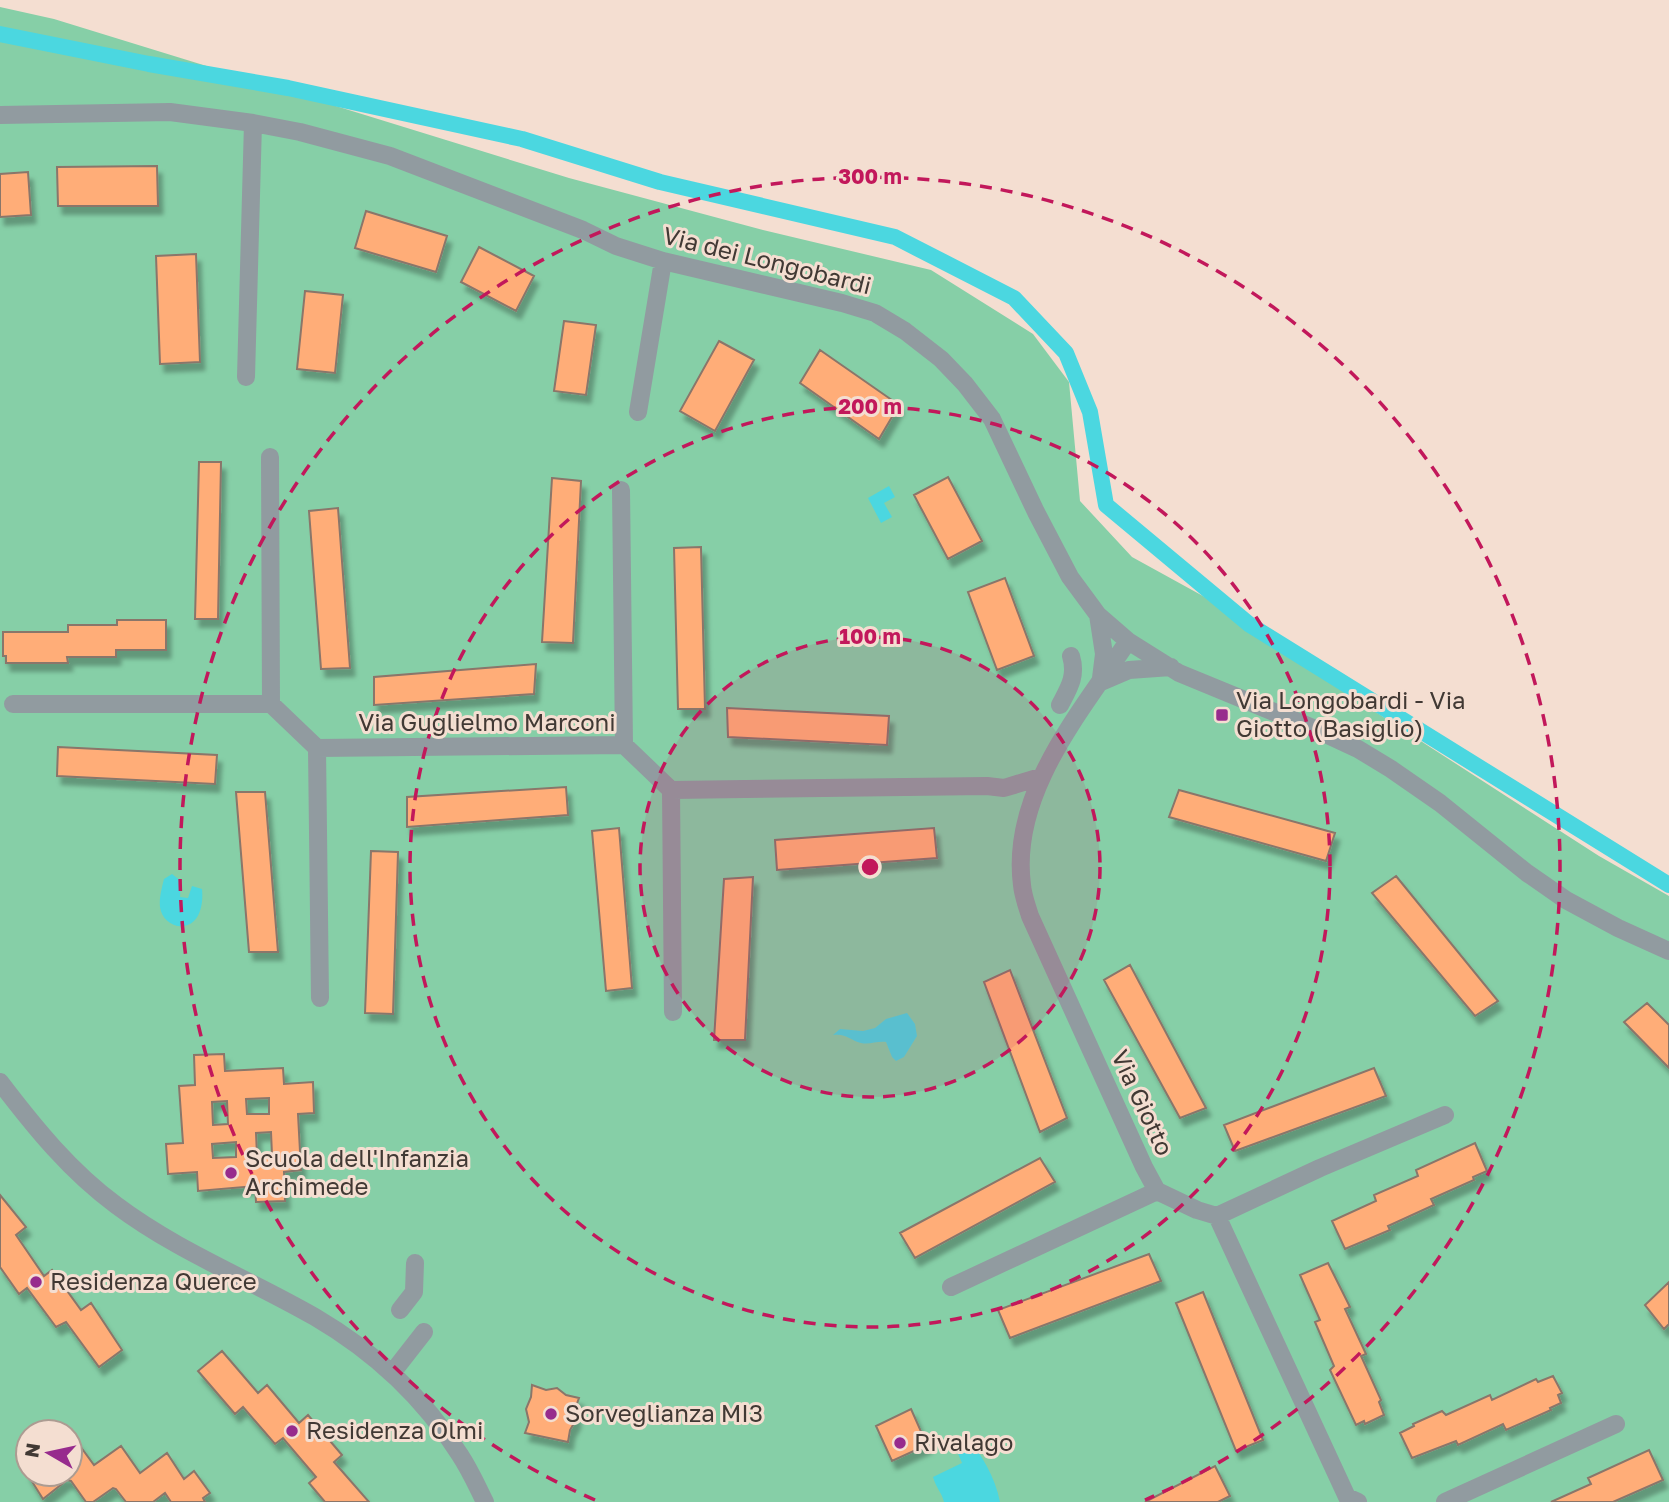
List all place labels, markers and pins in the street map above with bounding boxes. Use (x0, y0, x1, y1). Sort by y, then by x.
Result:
place label: Via Longobardi - Via Giotto (Basiglio) (1236, 685, 1466, 742)
marker: Via Longobardi - Via Giotto (Basiglio) (1214, 707, 1230, 723)
centre of rings (858, 855, 882, 879)
place label: Scuola dell'Infanzia Archimede (245, 1143, 469, 1200)
marker: Scuola dell'Infanzia Archimede (223, 1165, 239, 1181)
place label: Residenza Querce (50, 1266, 257, 1295)
marker: Residenza Querce (28, 1274, 44, 1290)
place label: Sorveglianza MI3 (565, 1398, 763, 1427)
marker: Sorveglianza MI3 (543, 1406, 559, 1422)
place label: Residenza Olmi (306, 1415, 484, 1444)
marker: Residenza Olmi (284, 1423, 300, 1439)
place label: Rivalago (914, 1427, 1013, 1456)
marker: Rivalago (892, 1435, 908, 1451)

